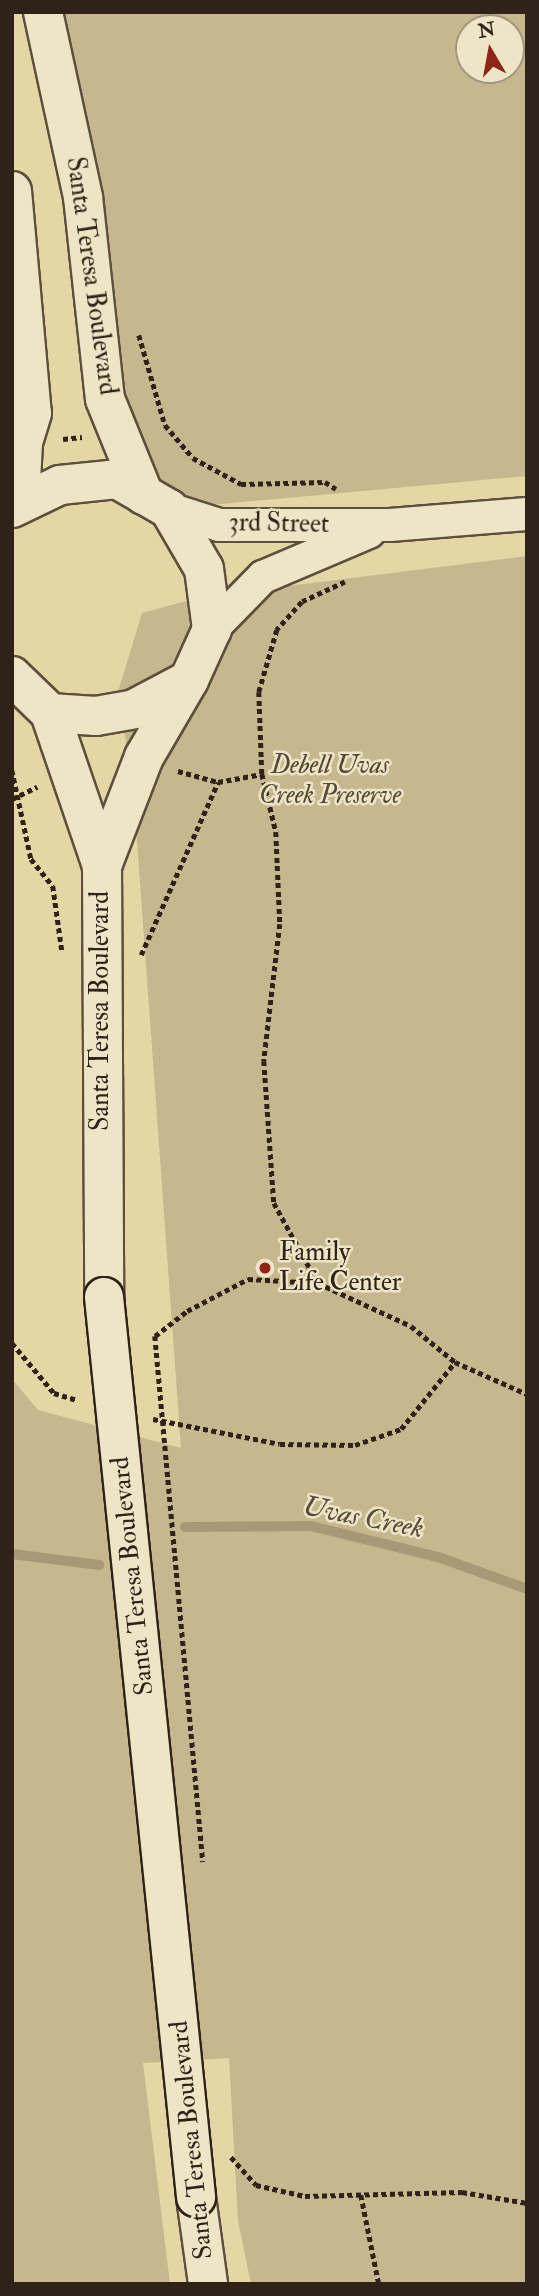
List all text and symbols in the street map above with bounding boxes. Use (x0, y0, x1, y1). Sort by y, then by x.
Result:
north arrow (455, 14, 525, 84)
text: N (476, 17, 497, 44)
street label: Santa Teresa Boulevard (59, 155, 123, 397)
street label: 3rd Street (229, 508, 329, 540)
park label: Debell Uvas Creek Preserve (259, 750, 401, 812)
street label: Santa Teresa Boulevard (85, 891, 117, 1131)
place label: Family Life Center (279, 1237, 402, 1298)
marker: Family Life Center (257, 1260, 273, 1276)
street label: Santa Teresa Boulevard (105, 1455, 161, 1697)
water label: Uvas Creek (300, 1490, 426, 1546)
street label: Santa Teresa Boulevard (164, 2019, 220, 2261)

